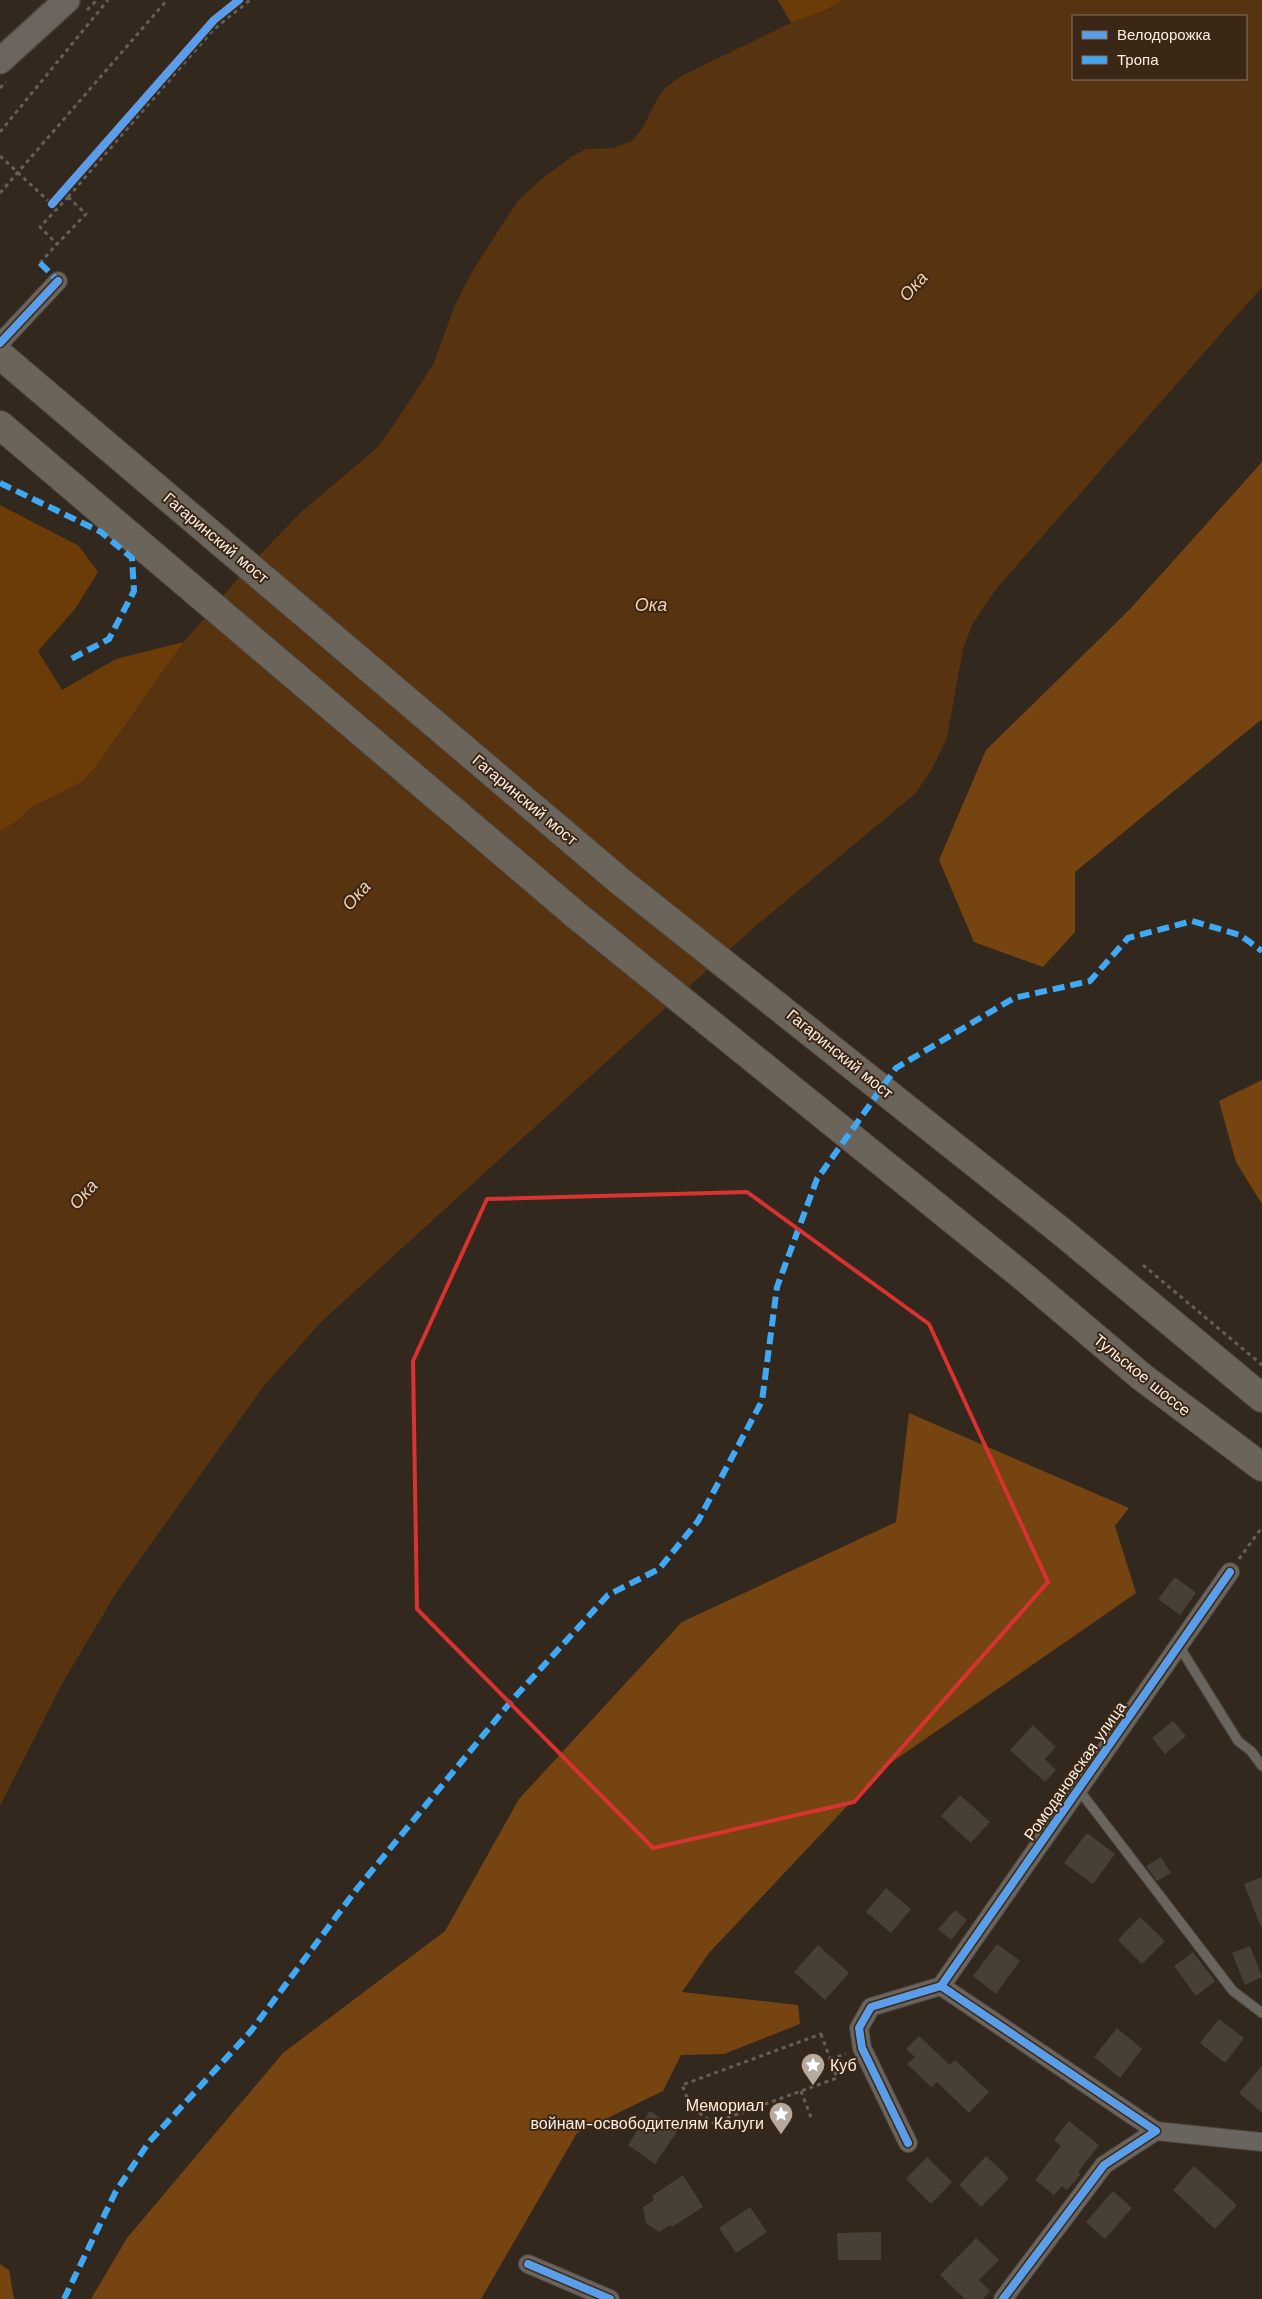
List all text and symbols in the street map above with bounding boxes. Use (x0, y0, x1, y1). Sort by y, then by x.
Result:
legend (1072, 15, 1247, 80)
text: Велодорожка (1117, 26, 1211, 44)
text: Тропа (1117, 51, 1159, 69)
water label: Ока (894, 267, 932, 305)
street label: Гагаринский мост (160, 489, 273, 588)
water label: Ока (635, 594, 667, 615)
street label: Гагаринский мост (469, 751, 582, 850)
water label: Ока (337, 876, 375, 914)
street label: Гагаринский мост (783, 1005, 898, 1103)
water label: Ока (64, 1175, 102, 1213)
street label: Тульское шоссе (1090, 1330, 1194, 1420)
street label: Ромодановская улица (1020, 1698, 1130, 1844)
place icon: Куб (800, 2052, 826, 2086)
place label: Куб (830, 2056, 857, 2075)
place label: Мемориал войнам-освободителям Калуги (531, 2096, 764, 2133)
place icon: Мемориал войнам-освободителям Калуги (768, 2101, 794, 2135)

